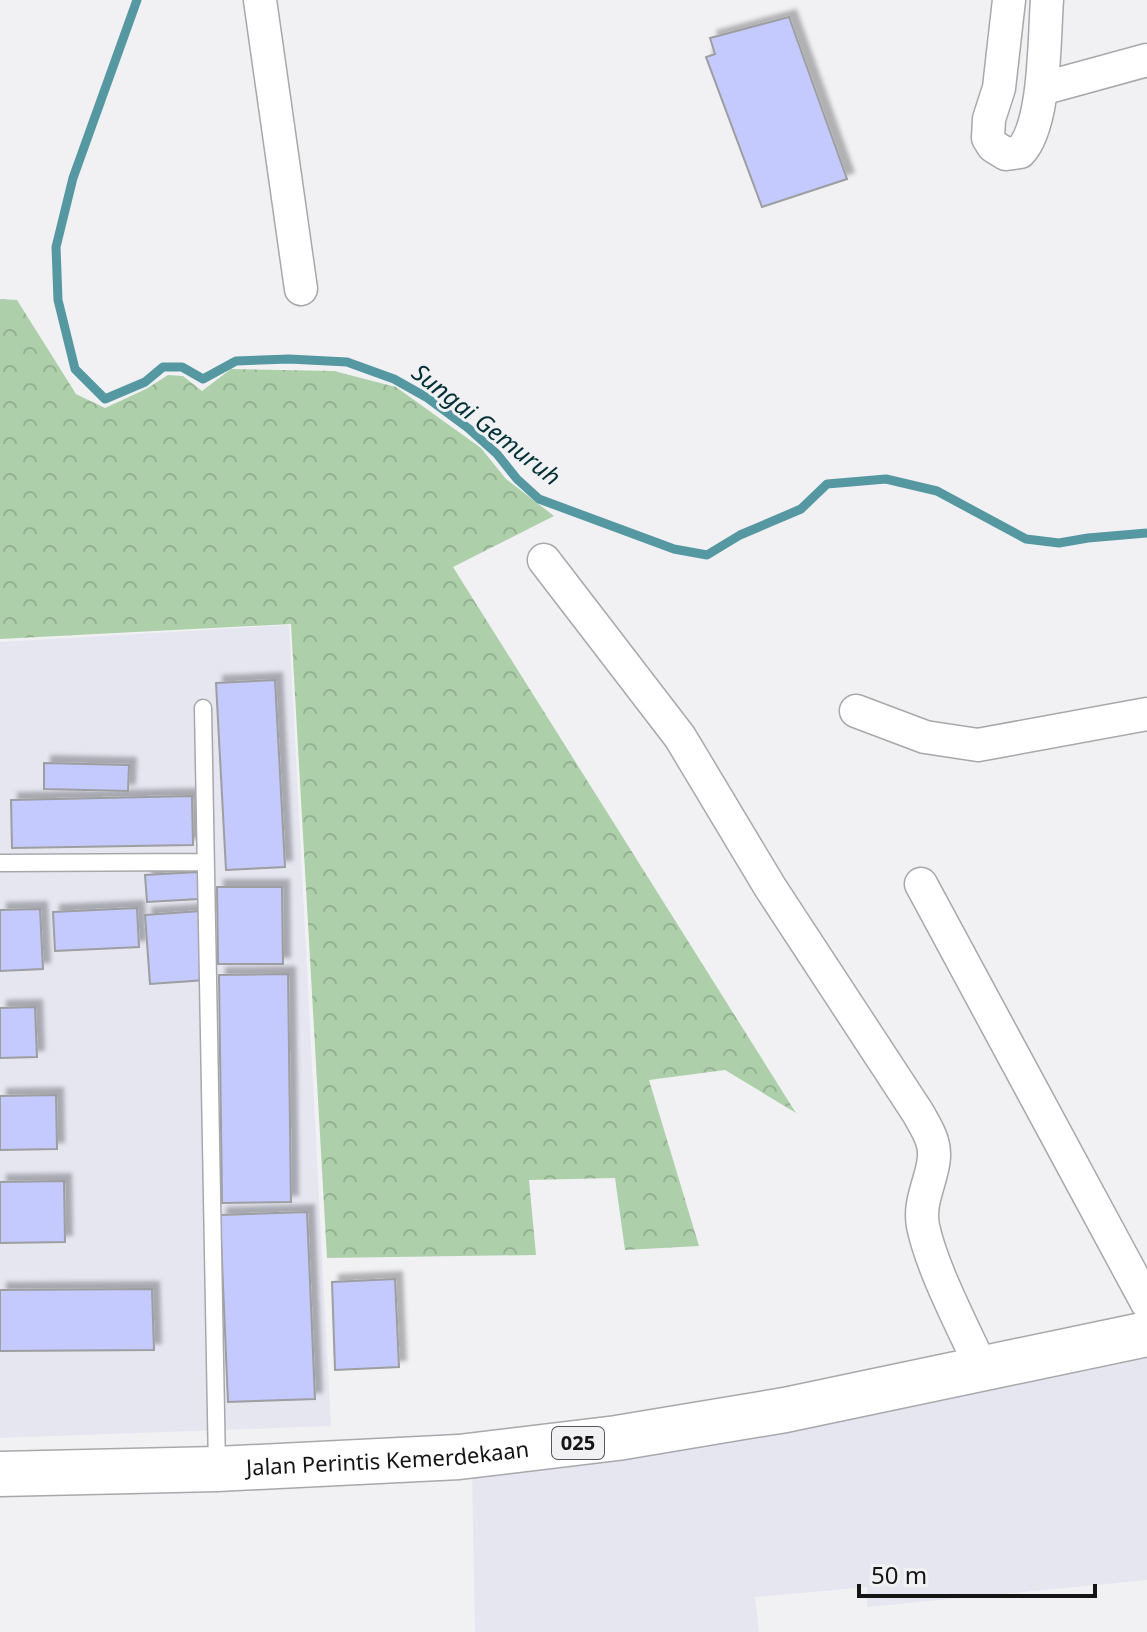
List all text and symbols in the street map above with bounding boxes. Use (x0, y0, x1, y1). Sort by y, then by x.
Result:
water label: Sungai Gemuruh (406, 355, 568, 492)
road number: 025 (552, 1427, 604, 1459)
street label: Jalan Perintis Kemerdekaan (243, 1433, 531, 1482)
scale bar (859, 1548, 1095, 1598)
text: 50 m (871, 1558, 927, 1591)

